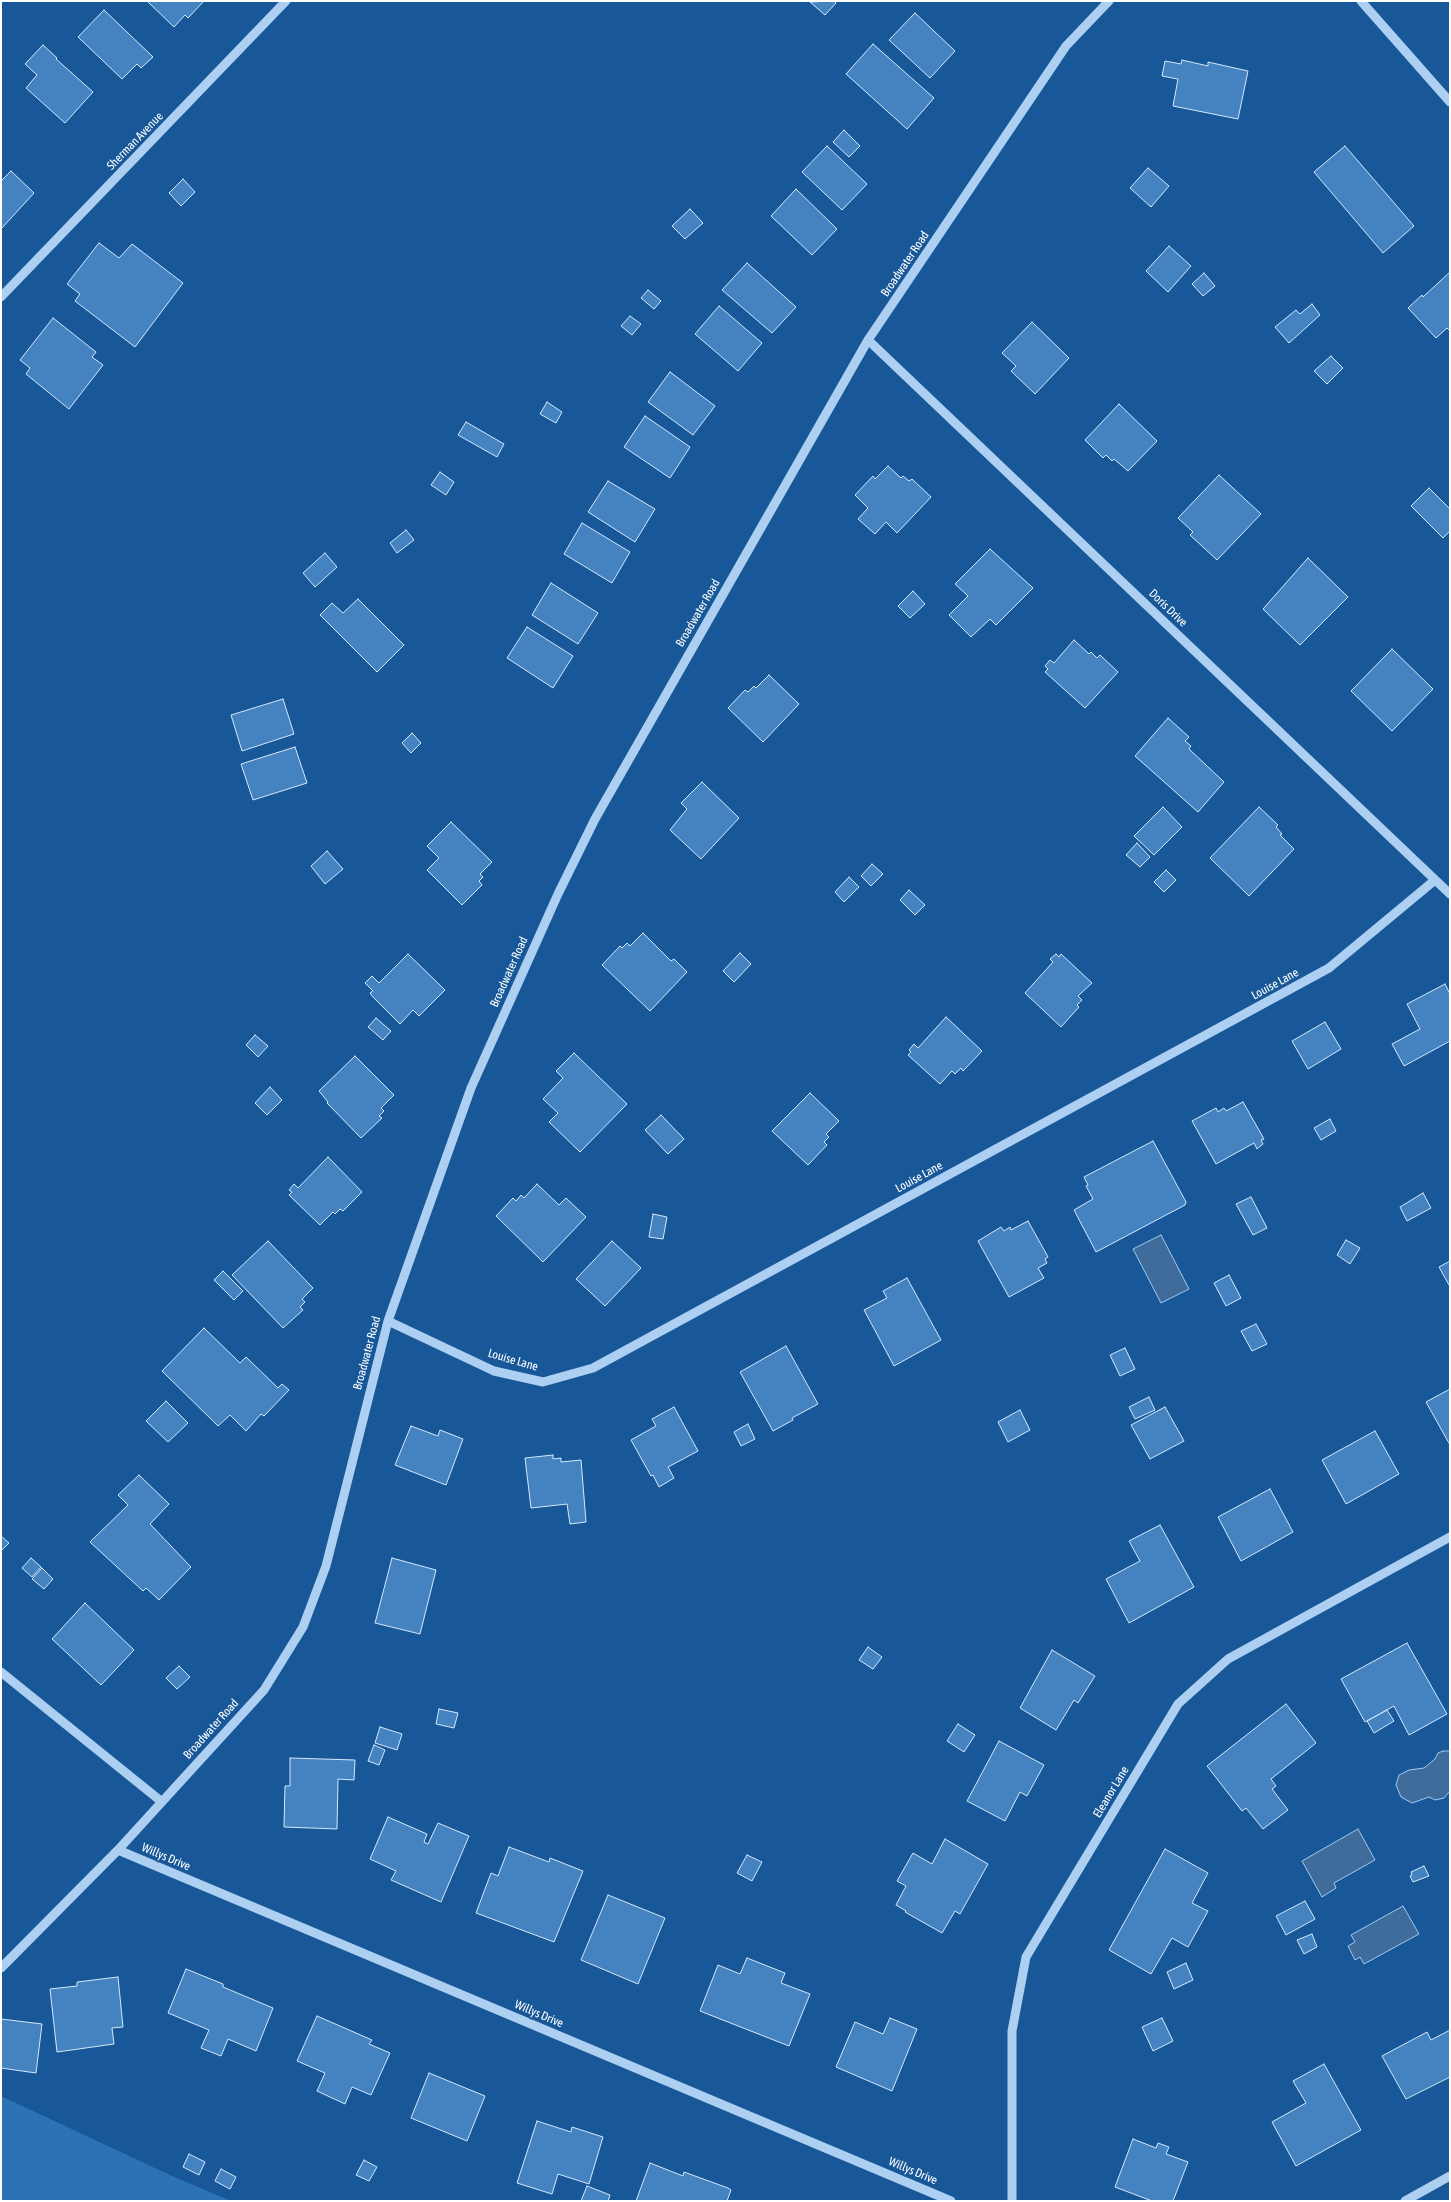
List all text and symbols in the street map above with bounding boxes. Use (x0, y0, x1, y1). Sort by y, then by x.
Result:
street label: Sherman Avenue (104, 109, 166, 173)
street label: Broadwater Road (878, 229, 932, 299)
street label: Broadwater Road (673, 577, 723, 649)
street label: Doris Drive (1146, 586, 1190, 630)
street label: Broadwater Road (487, 935, 531, 1009)
street label: Louise Lane (1249, 965, 1301, 1003)
street label: Louise Lane (893, 1158, 945, 1196)
street label: Broadwater Road (350, 1315, 384, 1391)
street label: Louise Lane (486, 1346, 540, 1374)
street label: Broadwater Road (180, 1696, 242, 1762)
street label: Eleanor Lane (1090, 1764, 1132, 1820)
street label: Willys Drive (139, 1840, 193, 1874)
street label: Willys Drive (512, 1997, 566, 2031)
street label: Willys Drive (886, 2154, 940, 2188)

